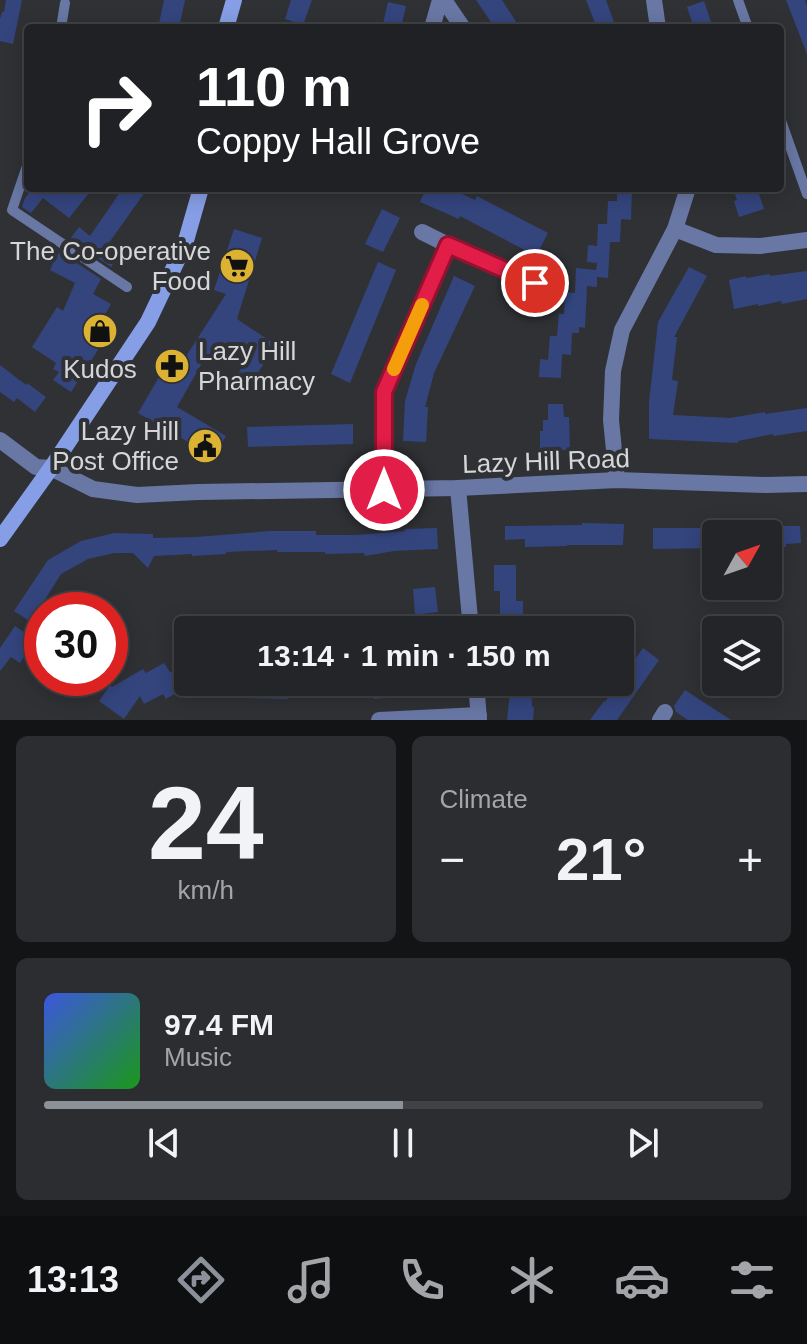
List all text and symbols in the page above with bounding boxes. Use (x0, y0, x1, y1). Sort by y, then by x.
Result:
text: 110 m (196, 55, 352, 118)
icon: right (64, 56, 168, 160)
text: Coppy Hall Grove (196, 121, 480, 162)
place label: The Co-operative Food (10, 236, 211, 296)
supermarket icon: The Co-operative Food (218, 247, 256, 285)
pin (501, 249, 569, 317)
icon: arrive (513, 261, 557, 305)
shop icon: Kudos (81, 312, 119, 350)
place label: Lazy Hill Pharmacy (198, 336, 315, 396)
pharmacy icon: Lazy Hill Pharmacy (153, 347, 191, 385)
place label: Kudos (63, 354, 137, 384)
place label: Lazy Hill Post Office (52, 416, 179, 476)
public building icon: Lazy Hill Post Office (186, 427, 224, 465)
street label: Lazy Hill Road (462, 443, 630, 479)
position arrow (342, 448, 426, 532)
north arrow (702, 520, 782, 600)
map controls (702, 520, 782, 696)
speed limit sign: 30 (24, 592, 128, 696)
button: layers (702, 616, 782, 696)
text: 13:14 · 1 min · 150 m (257, 639, 551, 672)
text: 24 (148, 765, 264, 881)
text: Climate (440, 784, 528, 814)
text: 21° (556, 826, 647, 893)
text: − (440, 835, 465, 884)
text: + (737, 835, 763, 884)
text: km/h (178, 875, 234, 905)
text: 97.4 FM (164, 1008, 274, 1041)
text: Music (164, 1042, 232, 1072)
icon: previous (142, 1121, 186, 1165)
icon: pause (381, 1121, 425, 1165)
icon: next (621, 1121, 665, 1165)
icon: directions (173, 1252, 229, 1308)
icon: music (283, 1252, 339, 1308)
icon: phone (394, 1252, 450, 1308)
icon: climate (504, 1252, 560, 1308)
icon: car (614, 1252, 670, 1308)
icon: filters (724, 1252, 780, 1308)
text: 13:13 (27, 1259, 119, 1300)

